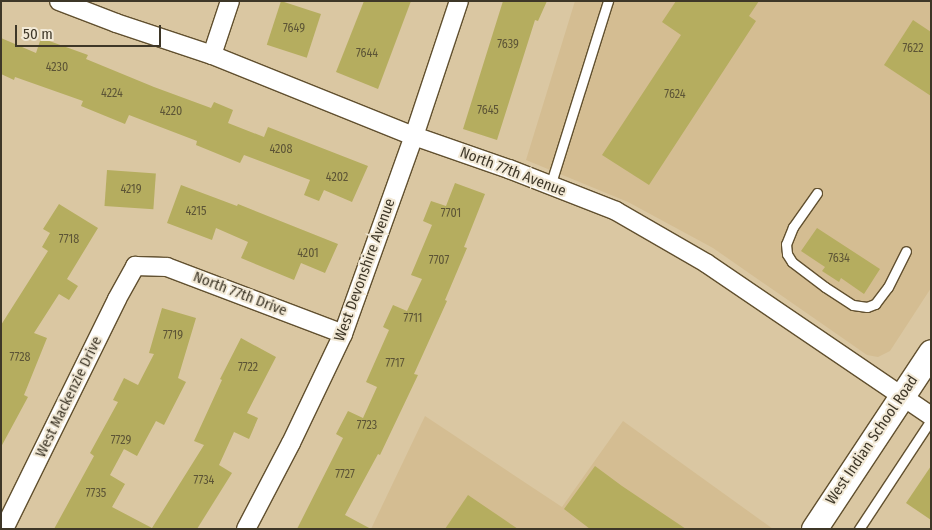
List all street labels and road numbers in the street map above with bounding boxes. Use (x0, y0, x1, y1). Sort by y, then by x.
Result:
street label: North 77th Avenue (457, 143, 569, 201)
street label: West Devonshire Avenue (331, 196, 399, 344)
street label: North 77th Drive (191, 268, 289, 320)
street label: West Mackenzie Drive (32, 334, 106, 460)
street label: West Indian School Road (822, 372, 922, 508)

